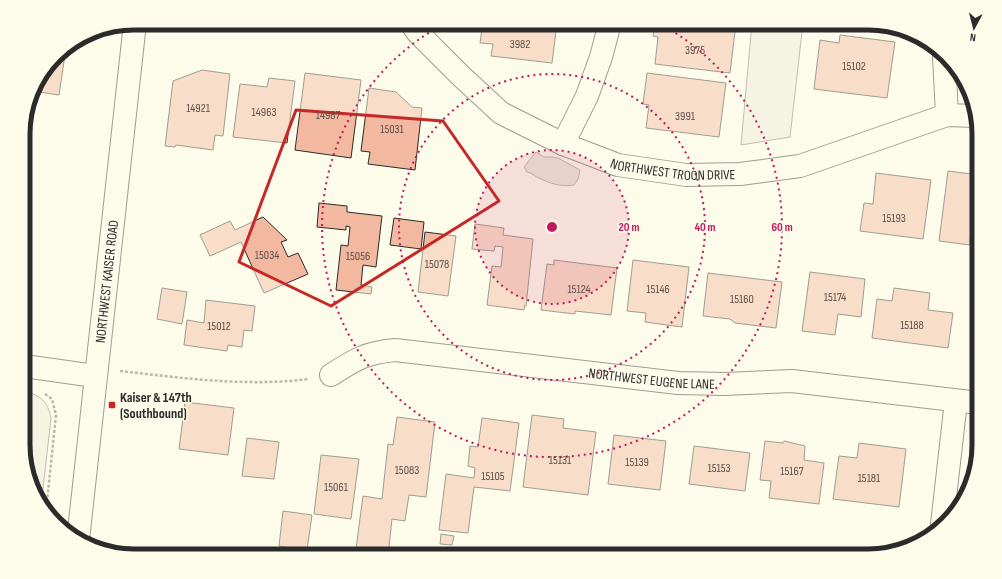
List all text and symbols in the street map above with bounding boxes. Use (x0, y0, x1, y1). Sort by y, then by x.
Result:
north arrow (954, 8, 994, 48)
text: N (969, 31, 977, 44)
house number: 3982 (510, 37, 530, 52)
house number: 3975 (685, 43, 705, 58)
house number: 15102 (842, 59, 866, 74)
house number: 14921 (186, 101, 211, 116)
house number: 14963 (252, 105, 276, 120)
house number: 14987 (316, 108, 340, 123)
house number: 3991 (675, 109, 696, 124)
house number: 15031 (380, 122, 405, 137)
street label: NORTHWEST TROON DRIVE (608, 154, 736, 184)
house number: 15193 (882, 211, 906, 226)
street label: NORTHWEST KAISER ROAD (91, 219, 122, 344)
centre of rings (545, 220, 559, 234)
text: 20 m (619, 220, 639, 235)
text: 40 m (694, 220, 716, 235)
text: 60 m (771, 220, 793, 235)
house number: 15034 (255, 248, 279, 263)
house number: 15056 (346, 249, 370, 264)
house number: 15078 (425, 257, 449, 272)
house number: 15124 (567, 282, 591, 297)
house number: 15146 (646, 282, 670, 297)
house number: 15174 (824, 290, 846, 305)
house number: 15160 (730, 292, 754, 307)
house number: 15188 (900, 318, 924, 333)
house number: 15012 (207, 319, 231, 334)
street label: NORTHWEST EUGENE LANE (588, 364, 715, 392)
place label: Kaiser & 147th (Southbound) (120, 389, 192, 422)
marker: Kaiser & 147th (Southbound) (107, 400, 117, 410)
house number: 15131 (549, 453, 572, 468)
house number: 15139 (625, 455, 649, 470)
house number: 15153 (707, 461, 731, 476)
house number: 15083 (395, 463, 419, 478)
house number: 15167 (780, 464, 804, 479)
house number: 15105 (481, 469, 505, 484)
house number: 15181 (858, 471, 881, 486)
house number: 15061 (324, 480, 349, 495)

